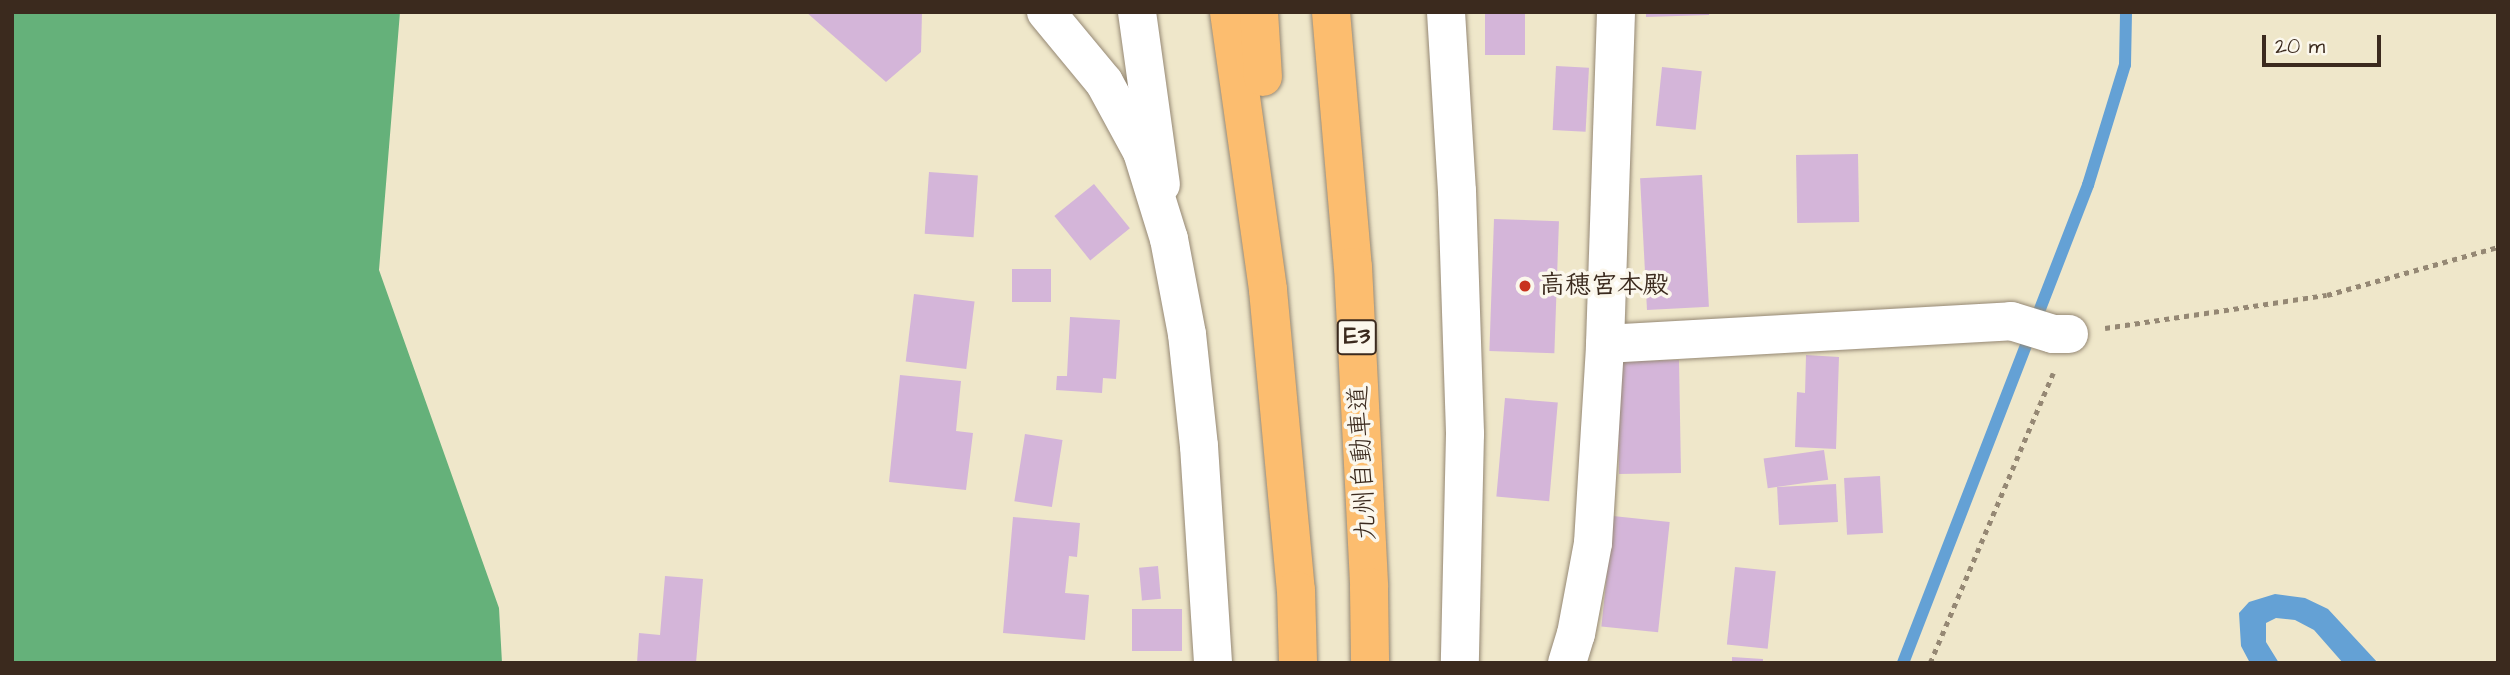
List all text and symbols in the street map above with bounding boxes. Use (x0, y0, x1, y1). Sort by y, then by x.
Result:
scale bar (2265, 21, 2384, 65)
text: 20 m (2275, 32, 2325, 61)
place label: 高穂宮本殿 (1539, 270, 1669, 302)
marker: 高穂宮本殿 (1517, 278, 1533, 294)
road number: E3 (1336, 316, 1378, 358)
street label: 九州自動車道 (1343, 384, 1383, 542)

